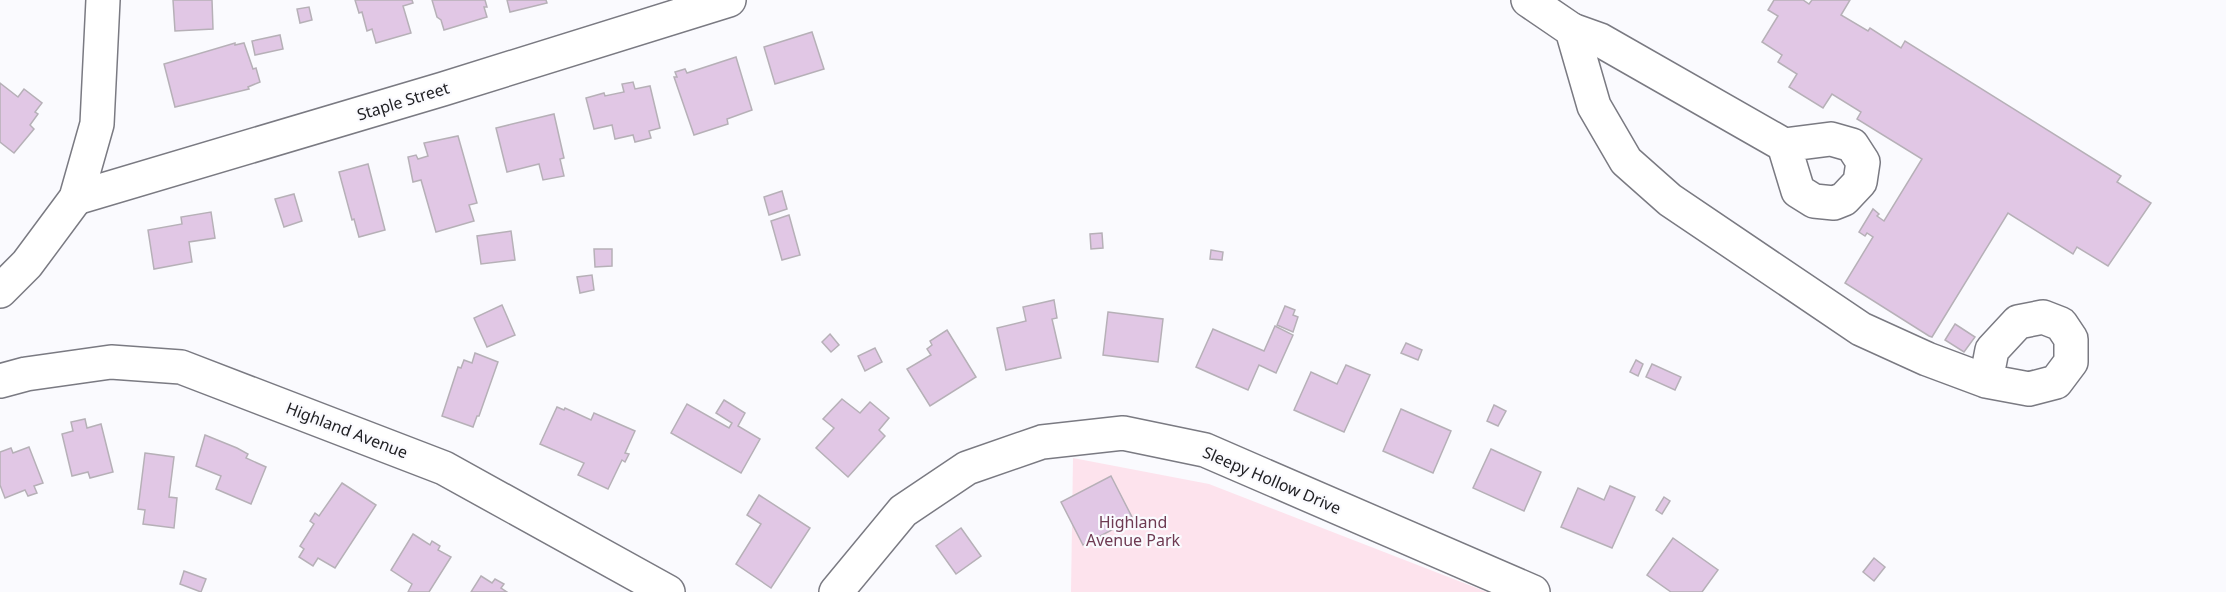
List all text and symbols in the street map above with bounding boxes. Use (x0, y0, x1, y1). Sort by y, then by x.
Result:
street label: Staple Street (354, 76, 452, 125)
street label: Highland Avenue (283, 397, 411, 463)
street label: Sleepy Hollow Drive (1199, 441, 1345, 519)
park label: Highland Avenue Park (1086, 511, 1181, 551)

